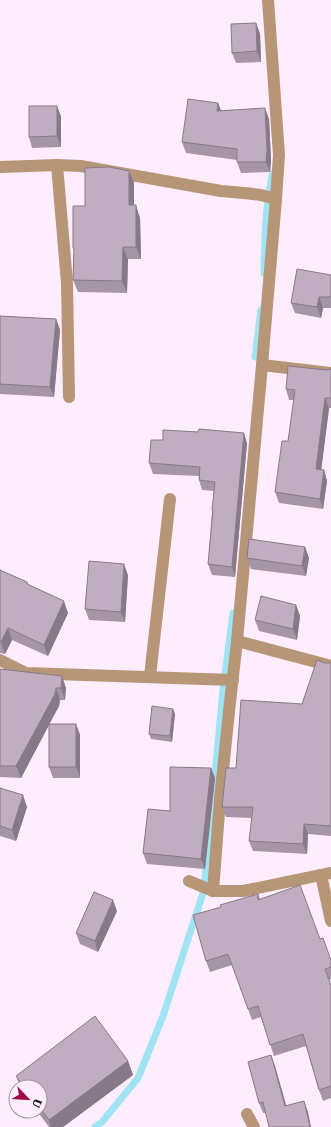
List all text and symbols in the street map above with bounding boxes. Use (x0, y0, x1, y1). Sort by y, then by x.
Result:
north arrow (8, 1079, 48, 1119)
text: U (29, 1096, 44, 1110)

